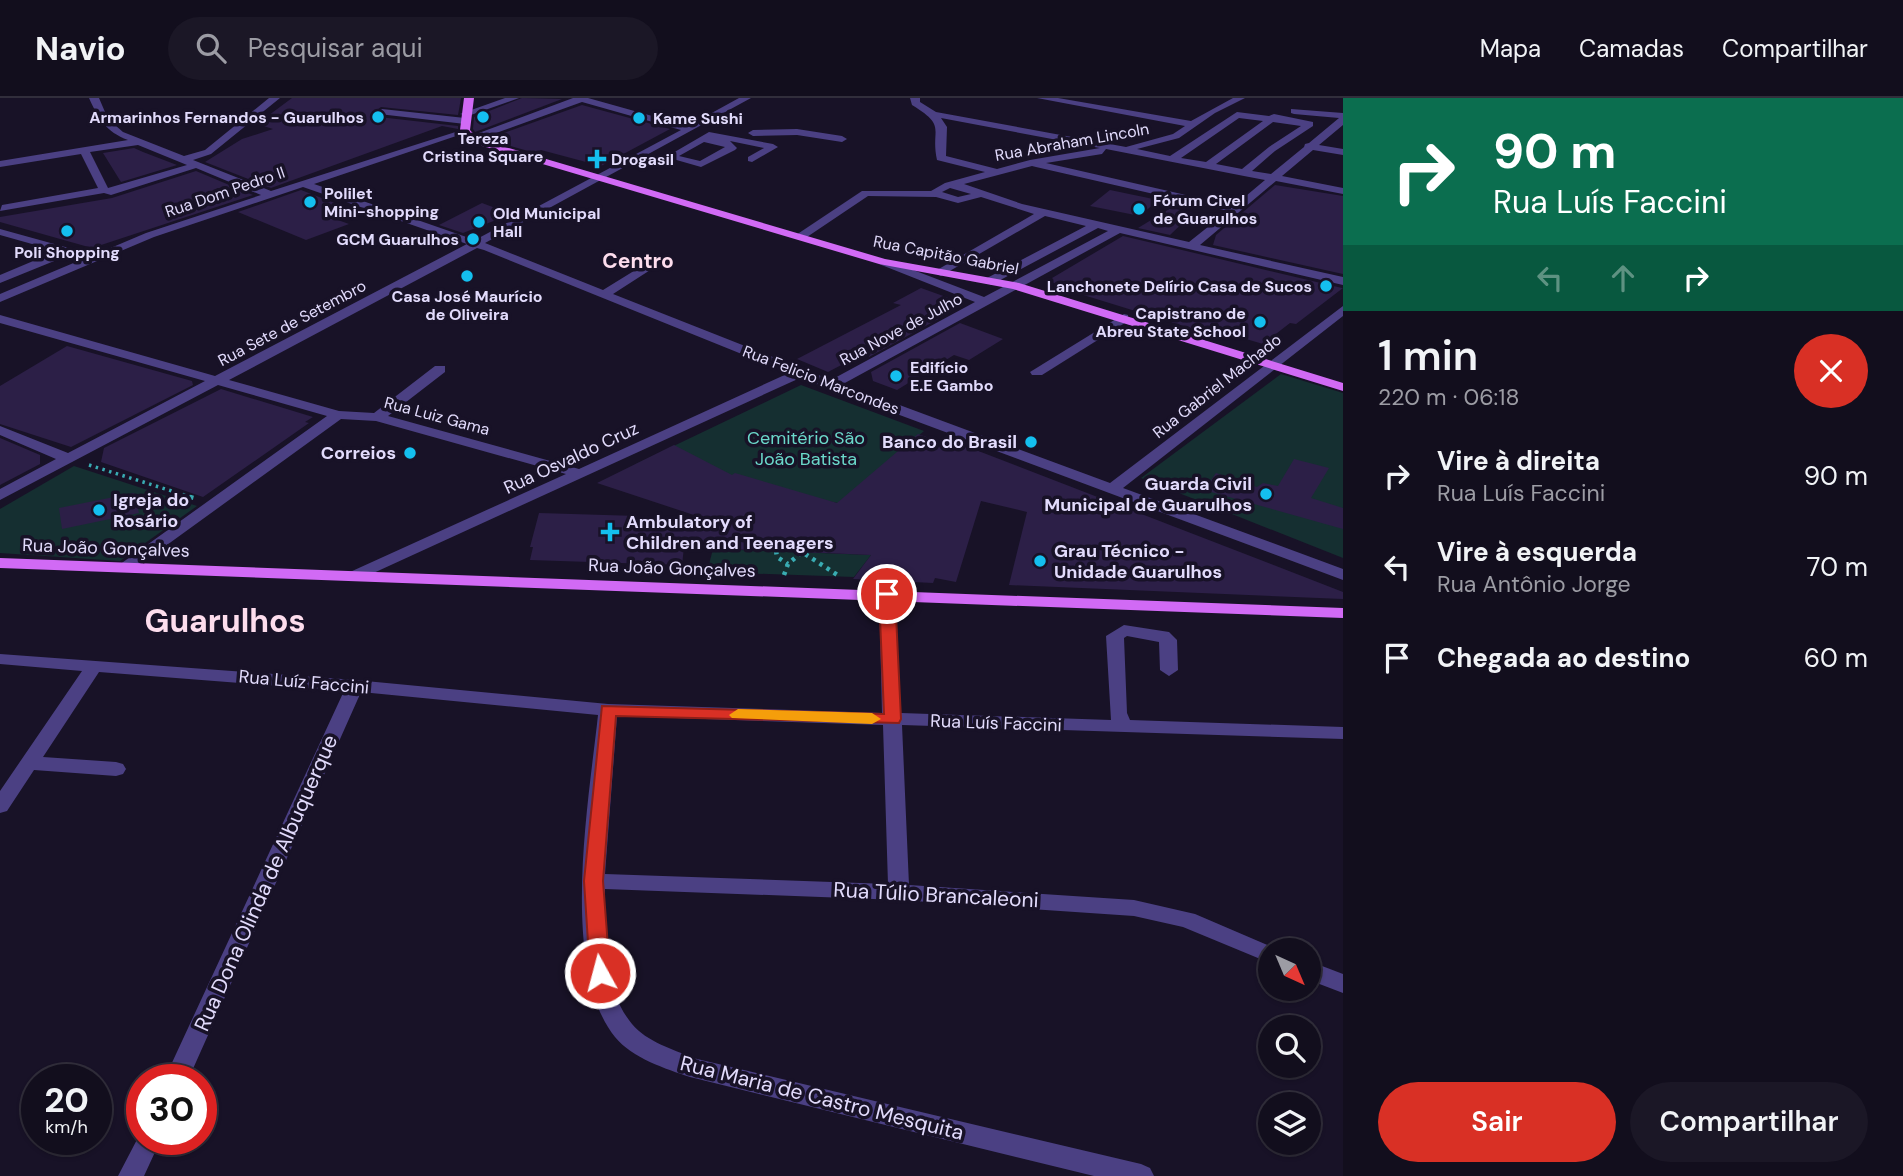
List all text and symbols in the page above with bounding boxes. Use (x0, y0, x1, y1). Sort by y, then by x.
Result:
search box (168, 17, 658, 80)
text: Navio (35, 27, 126, 70)
icon: search (192, 29, 230, 67)
text: Pesquisar aqui (248, 31, 423, 65)
text: Mapa (1480, 33, 1541, 64)
text: Camadas (1579, 33, 1684, 64)
text: Compartilhar (1722, 33, 1868, 64)
place label: Armarinhos Fernandos - Guarulhos (89, 107, 364, 128)
place label: Kame Sushi (653, 108, 743, 129)
marker: Armarinhos Fernandos - Guarulhos (370, 109, 386, 125)
marker: Tereza Cristina Square (475, 109, 491, 125)
marker: Kame Sushi (631, 110, 647, 126)
street label: Rua Abraham Lincoln (993, 118, 1151, 166)
text: 90 m (1493, 119, 1616, 183)
icon: right (1378, 126, 1469, 217)
place label: Tereza Cristina Square (423, 128, 543, 167)
place label: Drogasil (611, 149, 674, 170)
marker: Drogasil (589, 151, 605, 167)
street label: Rua Dom Pedro II (162, 162, 288, 222)
text: Rua Luís Faccini (1493, 181, 1727, 223)
place label: Polilet Mini-shopping (324, 183, 439, 222)
place label: Fórum Civel de Guarulhos (1153, 190, 1257, 229)
marker: Polilet Mini-shopping (302, 194, 318, 210)
marker: Fórum Civel de Guarulhos (1131, 201, 1147, 217)
place label: Old Municipal Hall (493, 203, 601, 242)
marker: Old Municipal Hall (471, 214, 487, 230)
marker: Poli Shopping (59, 223, 75, 239)
place label: GCM Guarulhos (336, 229, 459, 250)
marker: GCM Guarulhos (465, 231, 481, 247)
street label: Rua Capitão Gabriel (872, 231, 1020, 279)
place label: Poli Shopping (14, 242, 120, 263)
district label: Centro (602, 247, 674, 275)
icon: left (1531, 259, 1569, 297)
icon: ahead (1604, 259, 1642, 297)
icon: right (1677, 259, 1715, 297)
marker: Casa José Maurício de Oliveira (459, 268, 475, 284)
street label: Rua Sete de Setembro (214, 275, 370, 371)
place label: Lanchonete Delírio Casa de Sucos (1047, 276, 1312, 297)
marker: Lanchonete Delírio Casa de Sucos (1318, 278, 1334, 294)
place label: Casa José Maurício de Oliveira (391, 286, 543, 325)
street label: Rua Nove de Julho (836, 288, 966, 370)
place label: Capistrano de Abreu State School (1095, 303, 1246, 342)
marker: Capistrano de Abreu State School (1252, 314, 1268, 330)
text: 1 min (1378, 328, 1478, 383)
street label: Rua Gabriel Machado (1148, 329, 1286, 443)
button: close (1794, 334, 1868, 408)
street label: Rua Felicio Marcondes (740, 340, 902, 420)
place label: Edifício E.E Gambo (910, 357, 994, 396)
marker: Edifício E.E Gambo (888, 368, 904, 384)
text: 220 m · 06:18 (1378, 382, 1519, 412)
street label: Rua Luiz Gama (382, 392, 492, 440)
street label: Rua Osvaldo Cruz (500, 416, 642, 500)
park label: Cemitério São João Batista (747, 426, 865, 471)
place label: Banco do Brasil (882, 430, 1017, 454)
marker: Banco do Brasil (1023, 434, 1039, 450)
place label: Correios (321, 441, 396, 465)
text: Vire à direita (1437, 444, 1600, 478)
marker: Correios (402, 445, 418, 461)
icon: right (1378, 457, 1416, 495)
text: 90 m (1804, 459, 1868, 493)
place label: Guarda Civil Municipal de Guarulhos (1044, 472, 1252, 517)
text: Rua Luís Faccini (1437, 478, 1605, 508)
marker: Guarda Civil Municipal de Guarulhos (1258, 486, 1274, 502)
place label: Igreja do Rosário (113, 488, 189, 533)
marker: Igreja do Rosário (91, 502, 107, 518)
place label: Ambulatory of Children and Teenagers (626, 510, 834, 555)
marker: Ambulatory of Children and Teenagers (600, 522, 620, 542)
street label: Rua João Gonçalves (22, 533, 190, 563)
text: Vire à esquerda (1437, 535, 1637, 569)
place label: Grau Técnico - Unidade Guarulhos (1054, 539, 1222, 584)
icon: left (1378, 548, 1416, 586)
text: 70 m (1807, 550, 1868, 584)
street label: Rua João Gonçalves (588, 553, 756, 583)
marker: Grau Técnico - Unidade Guarulhos (1032, 553, 1048, 569)
pin (857, 564, 917, 624)
text: Rua Antônio Jorge (1437, 569, 1631, 599)
icon: arrive (868, 575, 906, 613)
district label: Guarulhos (144, 600, 306, 642)
icon: arrive (1378, 639, 1416, 677)
text: Chegada ao destino (1437, 641, 1690, 675)
text: 60 m (1804, 641, 1868, 675)
street label: Rua Luíz Faccini (238, 664, 370, 700)
street label: Rua Luís Faccini (930, 709, 1062, 737)
street label: Rua Dona Olinda de Albuquerque (188, 730, 344, 1036)
street label: Rua Túlio Brancaleoni (833, 876, 1039, 914)
position arrow (563, 936, 637, 1010)
north arrow (1258, 938, 1321, 1001)
map controls (1258, 938, 1321, 1155)
button: search (1258, 1015, 1321, 1078)
street label: Rua Maria de Castro Mesquita (677, 1049, 967, 1147)
speed limit sign: 30 (126, 1064, 217, 1155)
text: 20 (44, 1077, 89, 1123)
button: Sair (1378, 1082, 1616, 1162)
button: Compartilhar (1630, 1082, 1868, 1162)
button: layers (1258, 1092, 1321, 1155)
text: km/h (45, 1115, 88, 1139)

